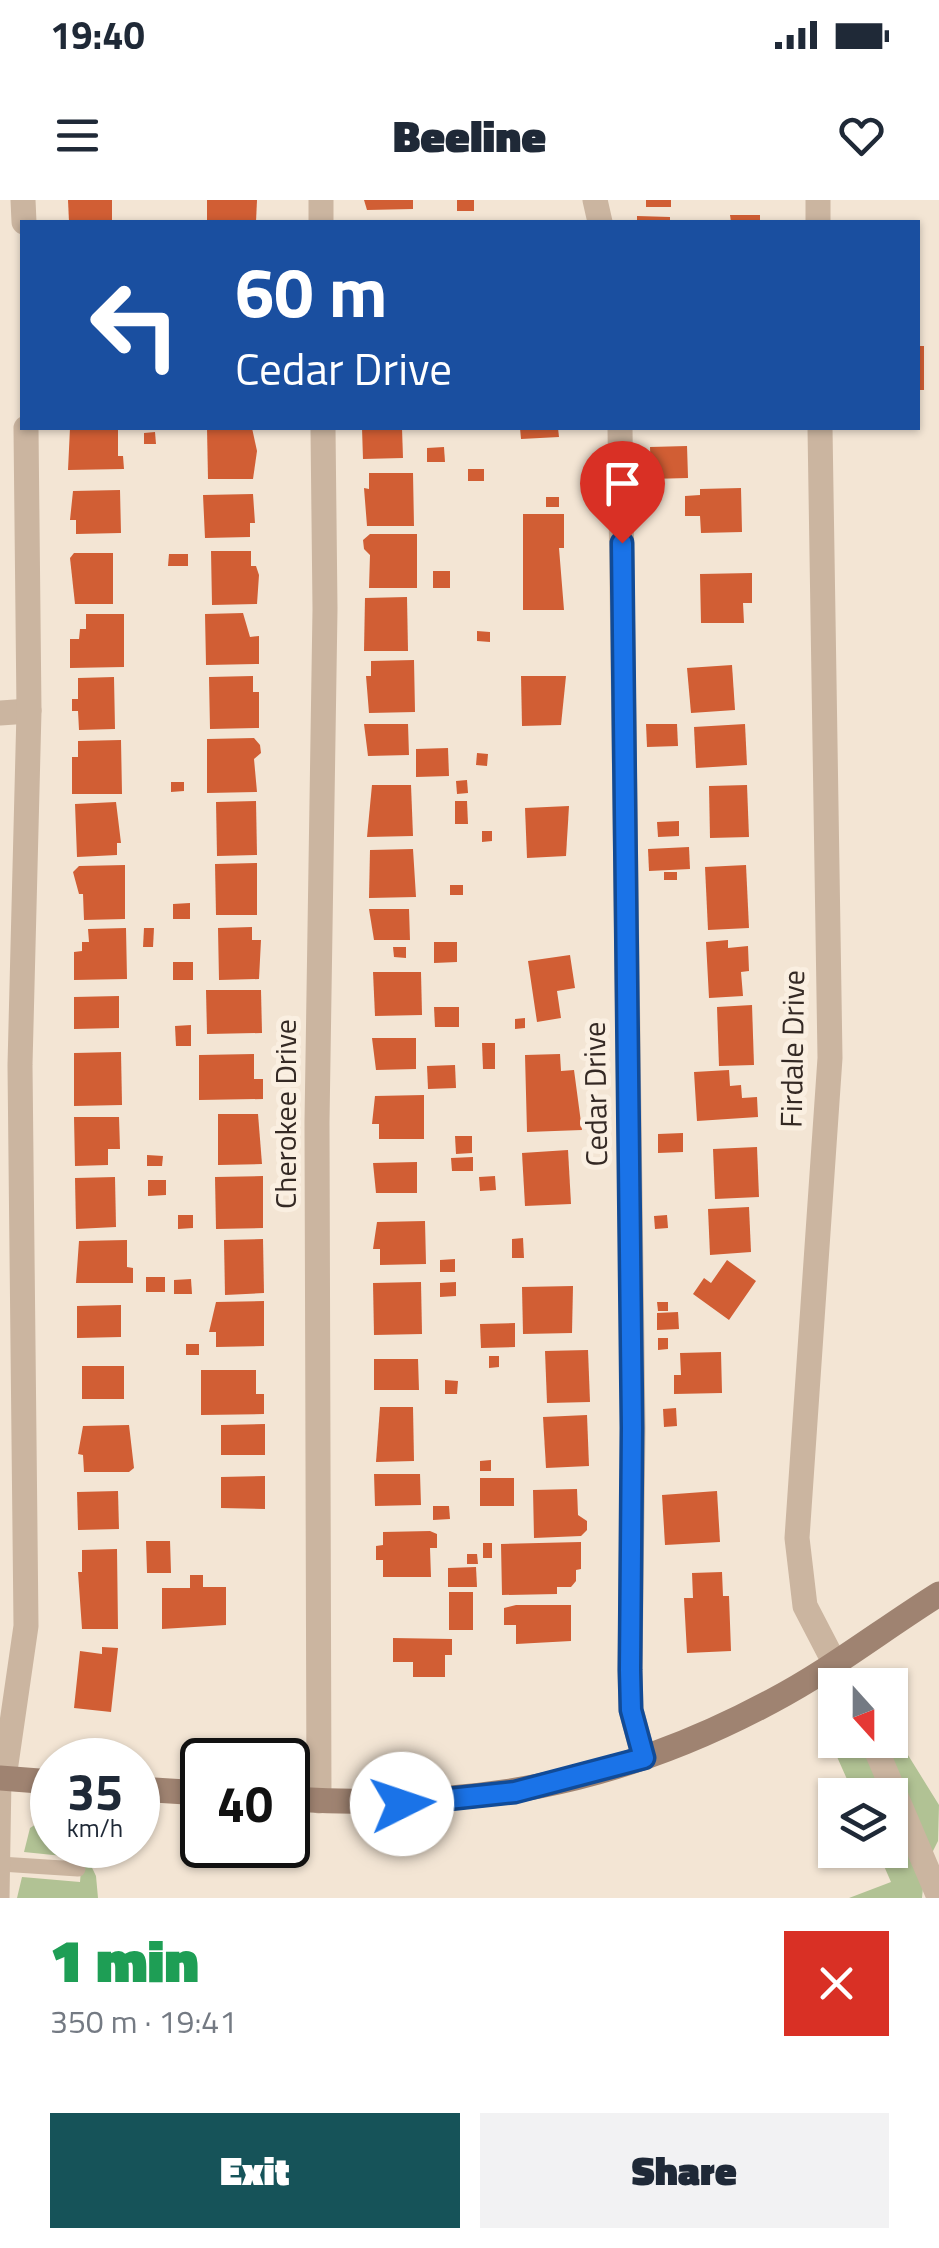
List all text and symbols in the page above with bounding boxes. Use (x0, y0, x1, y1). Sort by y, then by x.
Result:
text: 19:40 (50, 6, 145, 64)
text: Beeline (393, 101, 546, 169)
icon: menu (50, 108, 105, 163)
icon: heart (834, 108, 889, 163)
text: 60 m (235, 238, 388, 344)
icon: left (70, 260, 200, 390)
text: Cedar Drive (235, 334, 452, 402)
pin (580, 441, 665, 544)
icon: arrive (595, 456, 650, 511)
street label: Firdale Drive (768, 970, 816, 1128)
street label: Cherokee Drive (262, 1019, 308, 1209)
street label: Cedar Drive (571, 1021, 619, 1167)
north arrow (818, 1668, 908, 1758)
map controls (818, 1668, 908, 1868)
speed limit sign: 40 (180, 1738, 310, 1868)
position arrow (350, 1752, 454, 1856)
text: 35 (67, 1753, 123, 1829)
button: layers (818, 1778, 908, 1868)
text: km/h (67, 1809, 123, 1847)
text: 1 min (50, 1914, 199, 2005)
button: close (784, 1931, 889, 2036)
text: 350 m · 19:41 (50, 1997, 237, 2045)
button: Exit (50, 2113, 460, 2228)
button: Share (480, 2113, 889, 2228)

